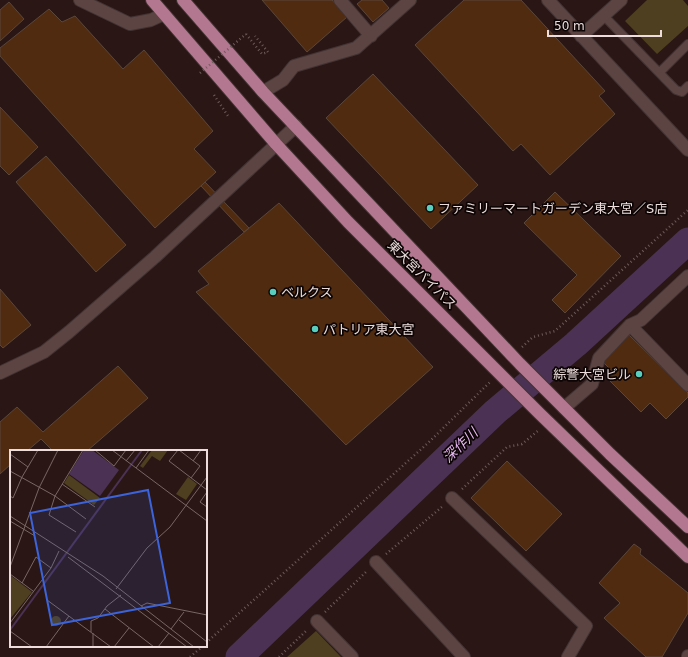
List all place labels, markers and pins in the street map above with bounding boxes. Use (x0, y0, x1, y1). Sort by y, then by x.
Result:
place label: ファミリーマートガーデン東大宮／S店 (438, 201, 667, 216)
marker: ファミリーマートガーデン東大宮／S店 (425, 203, 435, 213)
place label: ベルクス (281, 285, 333, 300)
marker: ベルクス (268, 287, 278, 297)
place label: パトリア東大宮 (323, 322, 414, 337)
marker: パトリア東大宮 (310, 324, 320, 334)
place label: 綜警大宮ビル (553, 367, 631, 382)
marker: 綜警大宮ビル (634, 369, 644, 379)

